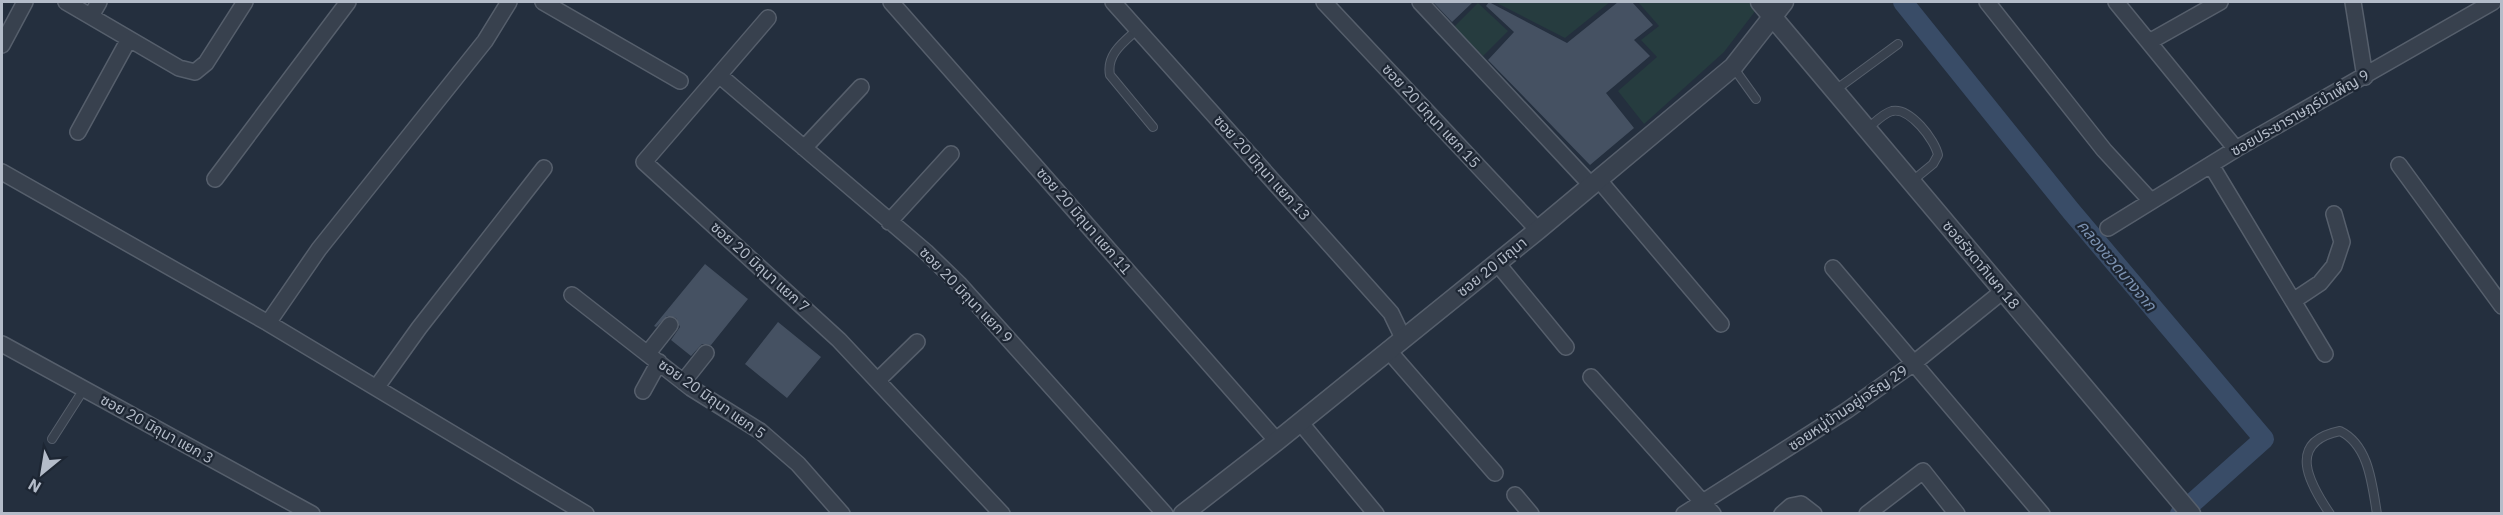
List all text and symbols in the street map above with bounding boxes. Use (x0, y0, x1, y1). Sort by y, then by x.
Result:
street label: ซอย 20 มิถุนา แยก 15 (1378, 60, 1485, 172)
street label: ซอยประชาราษฎร์บำเพ็ญ 9 (2227, 65, 2372, 160)
street label: ซอย 20 มิถุนา แยก 13 (1210, 111, 1315, 224)
street label: ซอย 20 มิถุนา แยก 11 (1033, 163, 1136, 278)
water label: คลองชวดบางจาก (2073, 215, 2162, 316)
street label: ซอยรัชดาภิเษก 18 (1939, 216, 2024, 313)
street label: ซอย 20 มิถุนา แยก 7 (707, 217, 814, 316)
street label: ซอย 20 มิถุนา (1453, 233, 1530, 301)
street label: ซอย 20 มิถุนา แยก 9 (916, 243, 1017, 347)
street label: ซอย 20 มิถุนา แยก 5 (655, 355, 770, 443)
street label: ซอยหมู่บ้านอยู่เจริญ 29 (1784, 361, 1911, 455)
street label: ซอย 20 มิถุนา แยก 3 (97, 390, 217, 468)
north arrow (12, 443, 72, 503)
text: N (24, 474, 45, 498)

